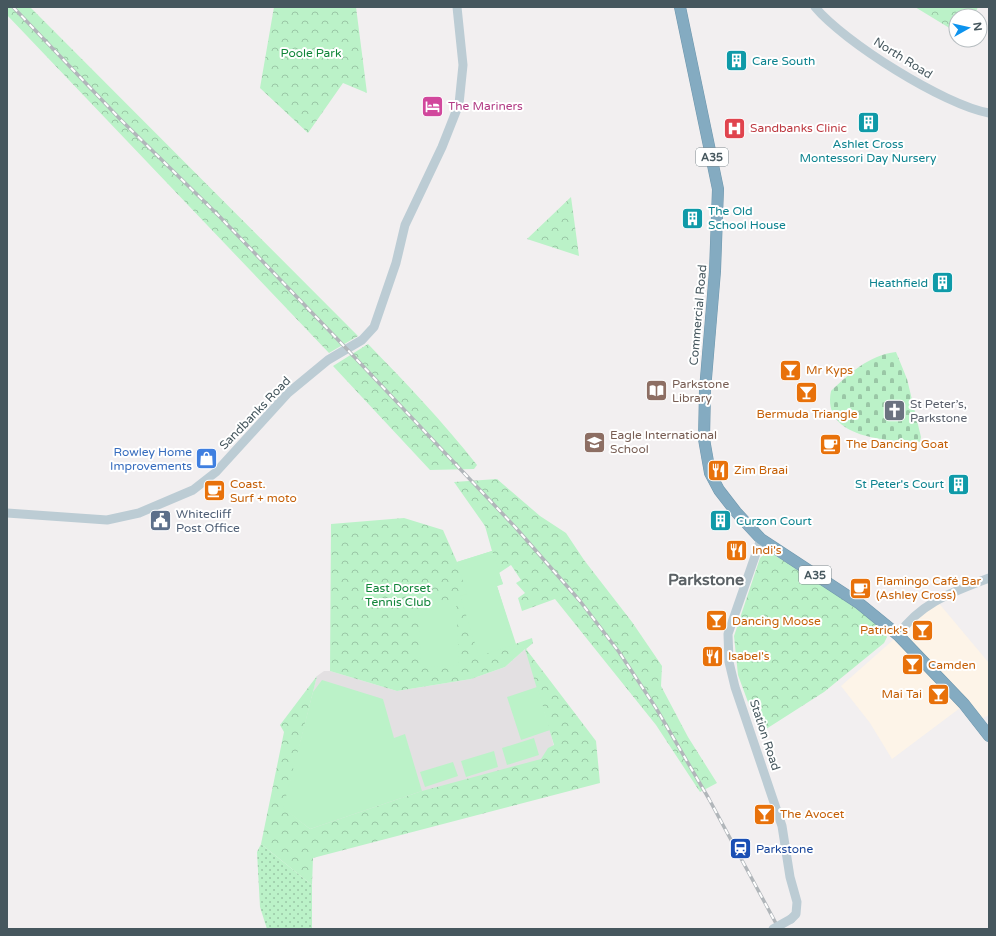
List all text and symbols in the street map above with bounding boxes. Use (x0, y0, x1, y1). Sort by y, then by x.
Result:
north arrow (948, 8, 988, 48)
text: N (970, 21, 984, 32)
street label: North Road (871, 34, 935, 82)
park label: Poole Park (280, 46, 342, 60)
building icon: Care South (724, 48, 750, 74)
place label: Care South (752, 54, 815, 68)
hotel icon: The Mariners (420, 93, 446, 119)
place label: The Mariners (448, 99, 523, 113)
building icon: Ashlet Cross Montessori Day Nursery (855, 110, 881, 136)
hospital icon: Sandbanks Clinic (722, 115, 748, 141)
place label: Sandbanks Clinic (750, 121, 847, 135)
place label: Ashlet Cross Montessori Day Nursery (800, 137, 937, 165)
road number: A35 (696, 148, 728, 166)
place label: The Old School House (708, 204, 786, 232)
building icon: The Old School House (679, 205, 705, 231)
street label: Commercial Road (687, 264, 709, 366)
building icon: Heathfield (930, 270, 956, 296)
place label: Heathfield (869, 276, 928, 290)
bar icon: Mr Kyps (778, 357, 804, 383)
place label: Mr Kyps (806, 363, 853, 377)
street label: Sandbanks Road (217, 374, 293, 452)
place label: Parkstone Library (672, 377, 729, 405)
library icon: Parkstone Library (644, 378, 670, 404)
bar icon: Bermuda Triangle (794, 380, 820, 406)
place label: St Peter’s, Parkstone (910, 397, 967, 425)
church icon: St Peter’s, Parkstone (882, 398, 908, 424)
place label: Bermuda Triangle (757, 407, 858, 421)
place label: Eagle International School (610, 428, 717, 456)
school or university icon: Eagle International School (581, 429, 607, 455)
cafe icon: The Dancing Goat (818, 431, 844, 457)
place label: The Dancing Goat (846, 437, 949, 451)
place label: Rowley Home Improvements (110, 445, 192, 473)
shop icon: Rowley Home Improvements (194, 446, 220, 472)
restaurant icon: Zim Braai (706, 457, 732, 483)
place label: Zim Braai (734, 463, 788, 477)
building icon: St Peter's Court (946, 471, 972, 497)
place label: Coast. Surf + moto (230, 477, 297, 505)
place label: St Peter's Court (855, 477, 944, 491)
cafe icon: Coast. Surf + moto (202, 478, 228, 504)
place label: Whitecliff Post Office (176, 507, 240, 535)
public building icon: Whitecliff Post Office (147, 508, 173, 534)
building icon: Curzon Court (708, 508, 734, 534)
place label: Curzon Court (736, 514, 812, 528)
restaurant icon: Indi's (723, 537, 749, 563)
place label: Indi's (752, 543, 782, 557)
road number: A35 (799, 566, 831, 584)
district label: Parkstone (668, 570, 744, 590)
place label: Flamingo Café Bar (Ashley Cross) (876, 574, 981, 602)
cafe icon: Flamingo Café Bar (Ashley Cross) (848, 575, 874, 601)
park label: East Dorset Tennis Club (365, 581, 431, 609)
bar icon: Dancing Moose (703, 608, 729, 634)
place label: Dancing Moose (732, 614, 821, 628)
bar icon: Patrick's (910, 617, 936, 643)
place label: Patrick's (860, 623, 908, 637)
restaurant icon: Isabel's (700, 643, 726, 669)
place label: Isabel's (728, 649, 770, 663)
bar icon: Camden (900, 652, 926, 678)
place label: Camden (928, 658, 976, 672)
bar icon: Mai Tai (925, 681, 951, 707)
place label: Mai Tai (881, 687, 922, 701)
street label: Station Road (747, 698, 783, 772)
bar icon: The Avocet (752, 801, 778, 827)
place label: The Avocet (780, 807, 845, 821)
station icon: Parkstone (728, 836, 754, 862)
place label: Parkstone (756, 842, 813, 856)

